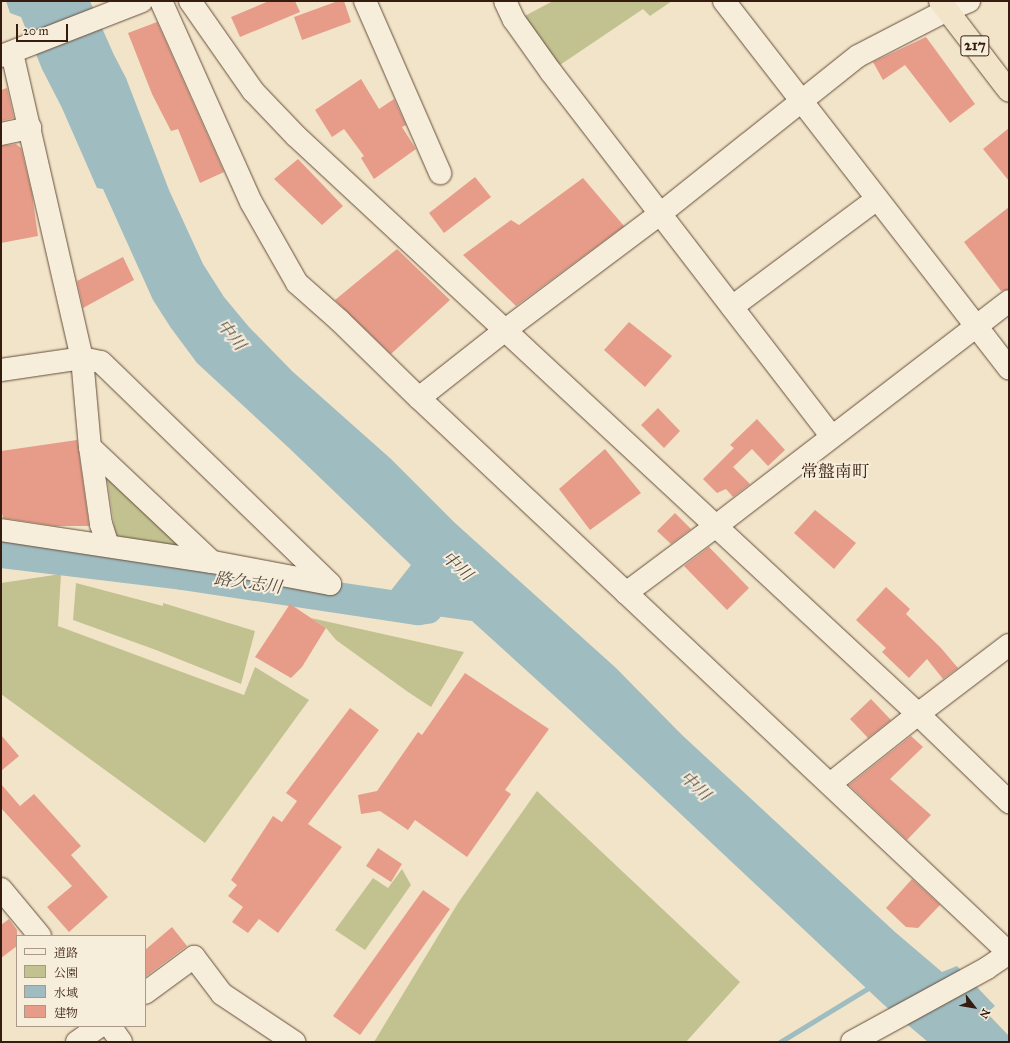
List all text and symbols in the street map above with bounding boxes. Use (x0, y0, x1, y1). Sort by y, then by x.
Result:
scale bar (18, 16, 70, 42)
text: 20 m (23, 24, 49, 38)
road number: 217 (960, 33, 990, 59)
water label: 中川 (212, 315, 250, 355)
district label: 常盤南町 (801, 462, 869, 482)
water label: 中川 (438, 547, 476, 585)
water label: 路久志川 (213, 568, 283, 598)
water label: 中川 (676, 767, 714, 805)
legend (16, 935, 146, 1027)
text: 道路 (54, 946, 78, 960)
text: 公園 (54, 966, 78, 980)
text: 水域 (54, 986, 78, 1000)
north arrow (954, 987, 994, 1027)
text: 建物 (54, 1006, 78, 1020)
text: N (977, 1006, 993, 1021)

